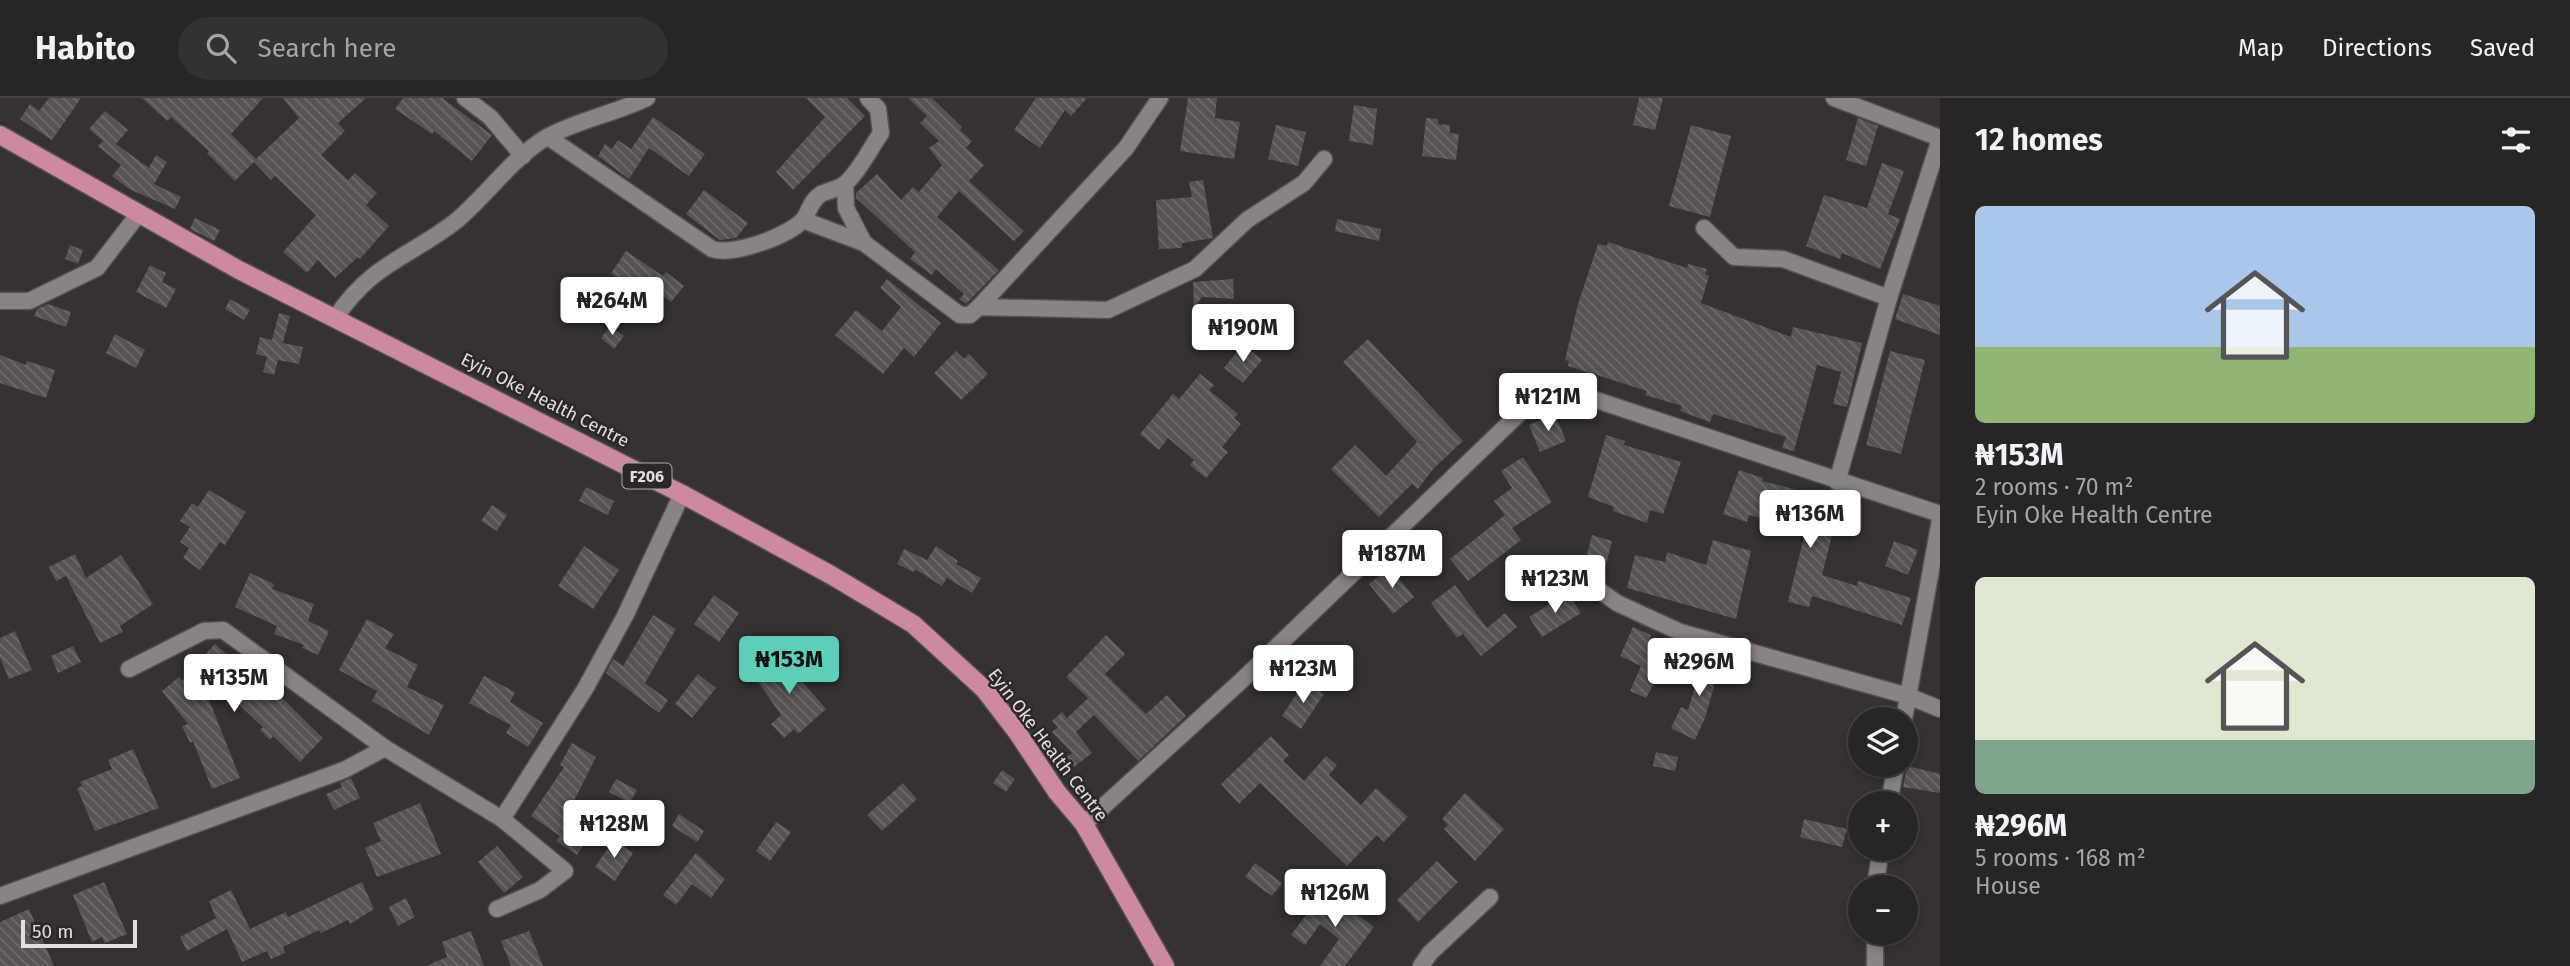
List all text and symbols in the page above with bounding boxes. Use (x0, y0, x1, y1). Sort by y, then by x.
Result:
search box (178, 17, 668, 80)
text: Habito (35, 28, 136, 68)
icon: search (202, 29, 240, 67)
text: Search here (258, 33, 396, 64)
text: Map (2238, 34, 2284, 62)
text: Directions (2322, 34, 2432, 62)
text: Saved (2470, 34, 2535, 62)
icon: filters (2497, 121, 2535, 159)
text: 12 homes (1975, 122, 2103, 158)
icon: home (2192, 252, 2318, 378)
pin: ₦264M (563, 278, 661, 337)
text: ₦264M (576, 286, 648, 314)
pin: ₦190M (1194, 304, 1292, 364)
text: ₦190M (1208, 313, 1278, 341)
street label: Eyin Oke Health Centre (457, 348, 633, 452)
pin: ₦121M (1499, 374, 1597, 433)
text: ₦121M (1515, 382, 1581, 410)
text: ₦153M (1975, 437, 2064, 473)
road number: F206 (622, 464, 672, 488)
text: 2 rooms · 70 m² (1975, 473, 2133, 501)
pin: ₦136M (1761, 490, 1859, 550)
text: ₦136M (1776, 499, 1844, 527)
text: Eyin Oke Health Centre (1975, 501, 2213, 529)
pin: ₦187M (1343, 531, 1441, 590)
text: ₦187M (1358, 539, 1426, 567)
pin: ₦123M (1506, 556, 1604, 615)
text: ₦123M (1521, 564, 1589, 592)
icon: home (2192, 623, 2318, 749)
pin: ₦153M (740, 636, 838, 696)
pin: ₦296M (1650, 638, 1748, 698)
text: ₦153M (755, 645, 823, 673)
pin: ₦123M (1254, 646, 1352, 705)
text: ₦296M (1664, 647, 1734, 675)
pin: ₦135M (185, 654, 283, 714)
text: ₦123M (1269, 654, 1337, 682)
text: ₦135M (200, 663, 268, 691)
street label: Eyin Oke Health Centre (983, 664, 1113, 826)
map controls (1848, 707, 1918, 945)
button: layers (1848, 707, 1918, 777)
button: + (1848, 791, 1918, 861)
pin: ₦128M (565, 800, 663, 860)
text: ₦296M (1975, 808, 2067, 844)
text: ₦128M (579, 809, 649, 837)
text: 5 rooms · 168 m² (1975, 844, 2146, 872)
pin: ₦126M (1286, 870, 1384, 929)
text: House (1975, 872, 2041, 900)
button: − (1848, 875, 1918, 945)
text: ₦126M (1301, 878, 1369, 906)
scale bar (21, 917, 136, 949)
text: 50 m (32, 920, 73, 943)

